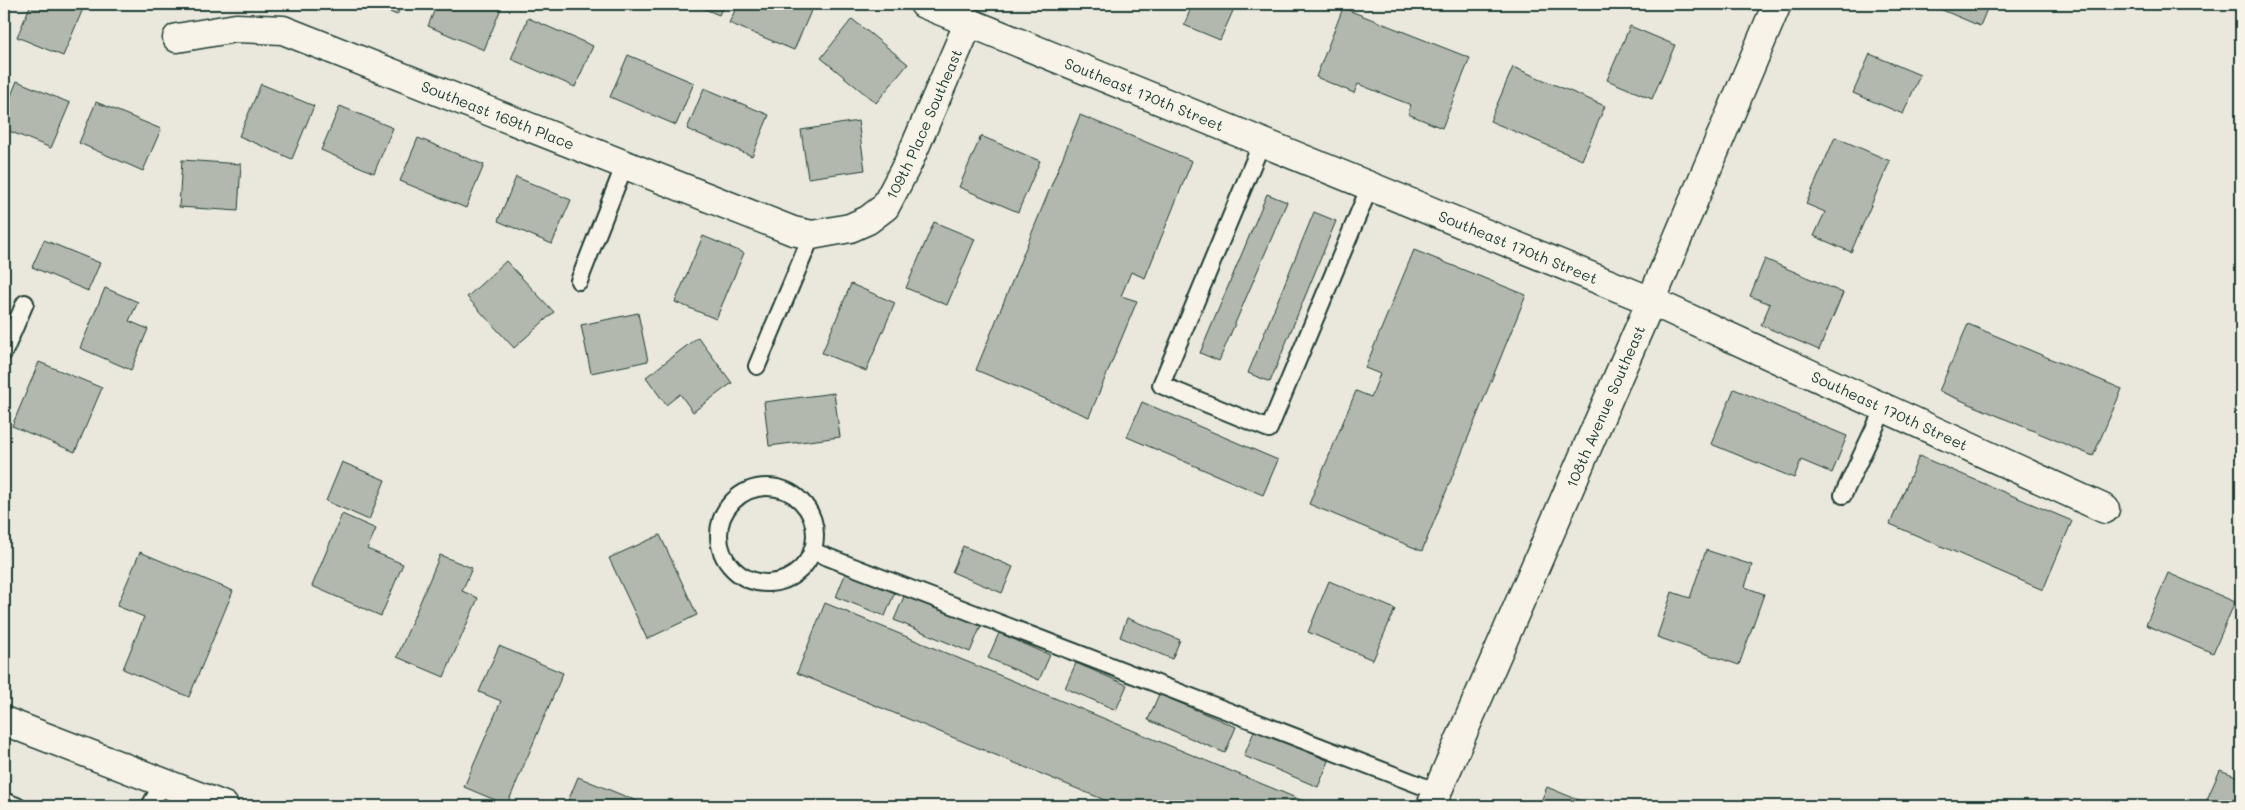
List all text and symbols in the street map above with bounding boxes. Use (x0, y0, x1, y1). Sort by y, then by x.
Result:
street label: 109th Place Southeast (881, 45, 966, 203)
street label: Southeast 170th Street (1062, 53, 1227, 135)
street label: Southeast 169th Place (419, 76, 578, 154)
street label: Southeast 170th Street (1436, 205, 1601, 288)
street label: 108th Avenue Southeast (1561, 322, 1649, 490)
street label: Southeast 170th Street (1808, 366, 1971, 455)

